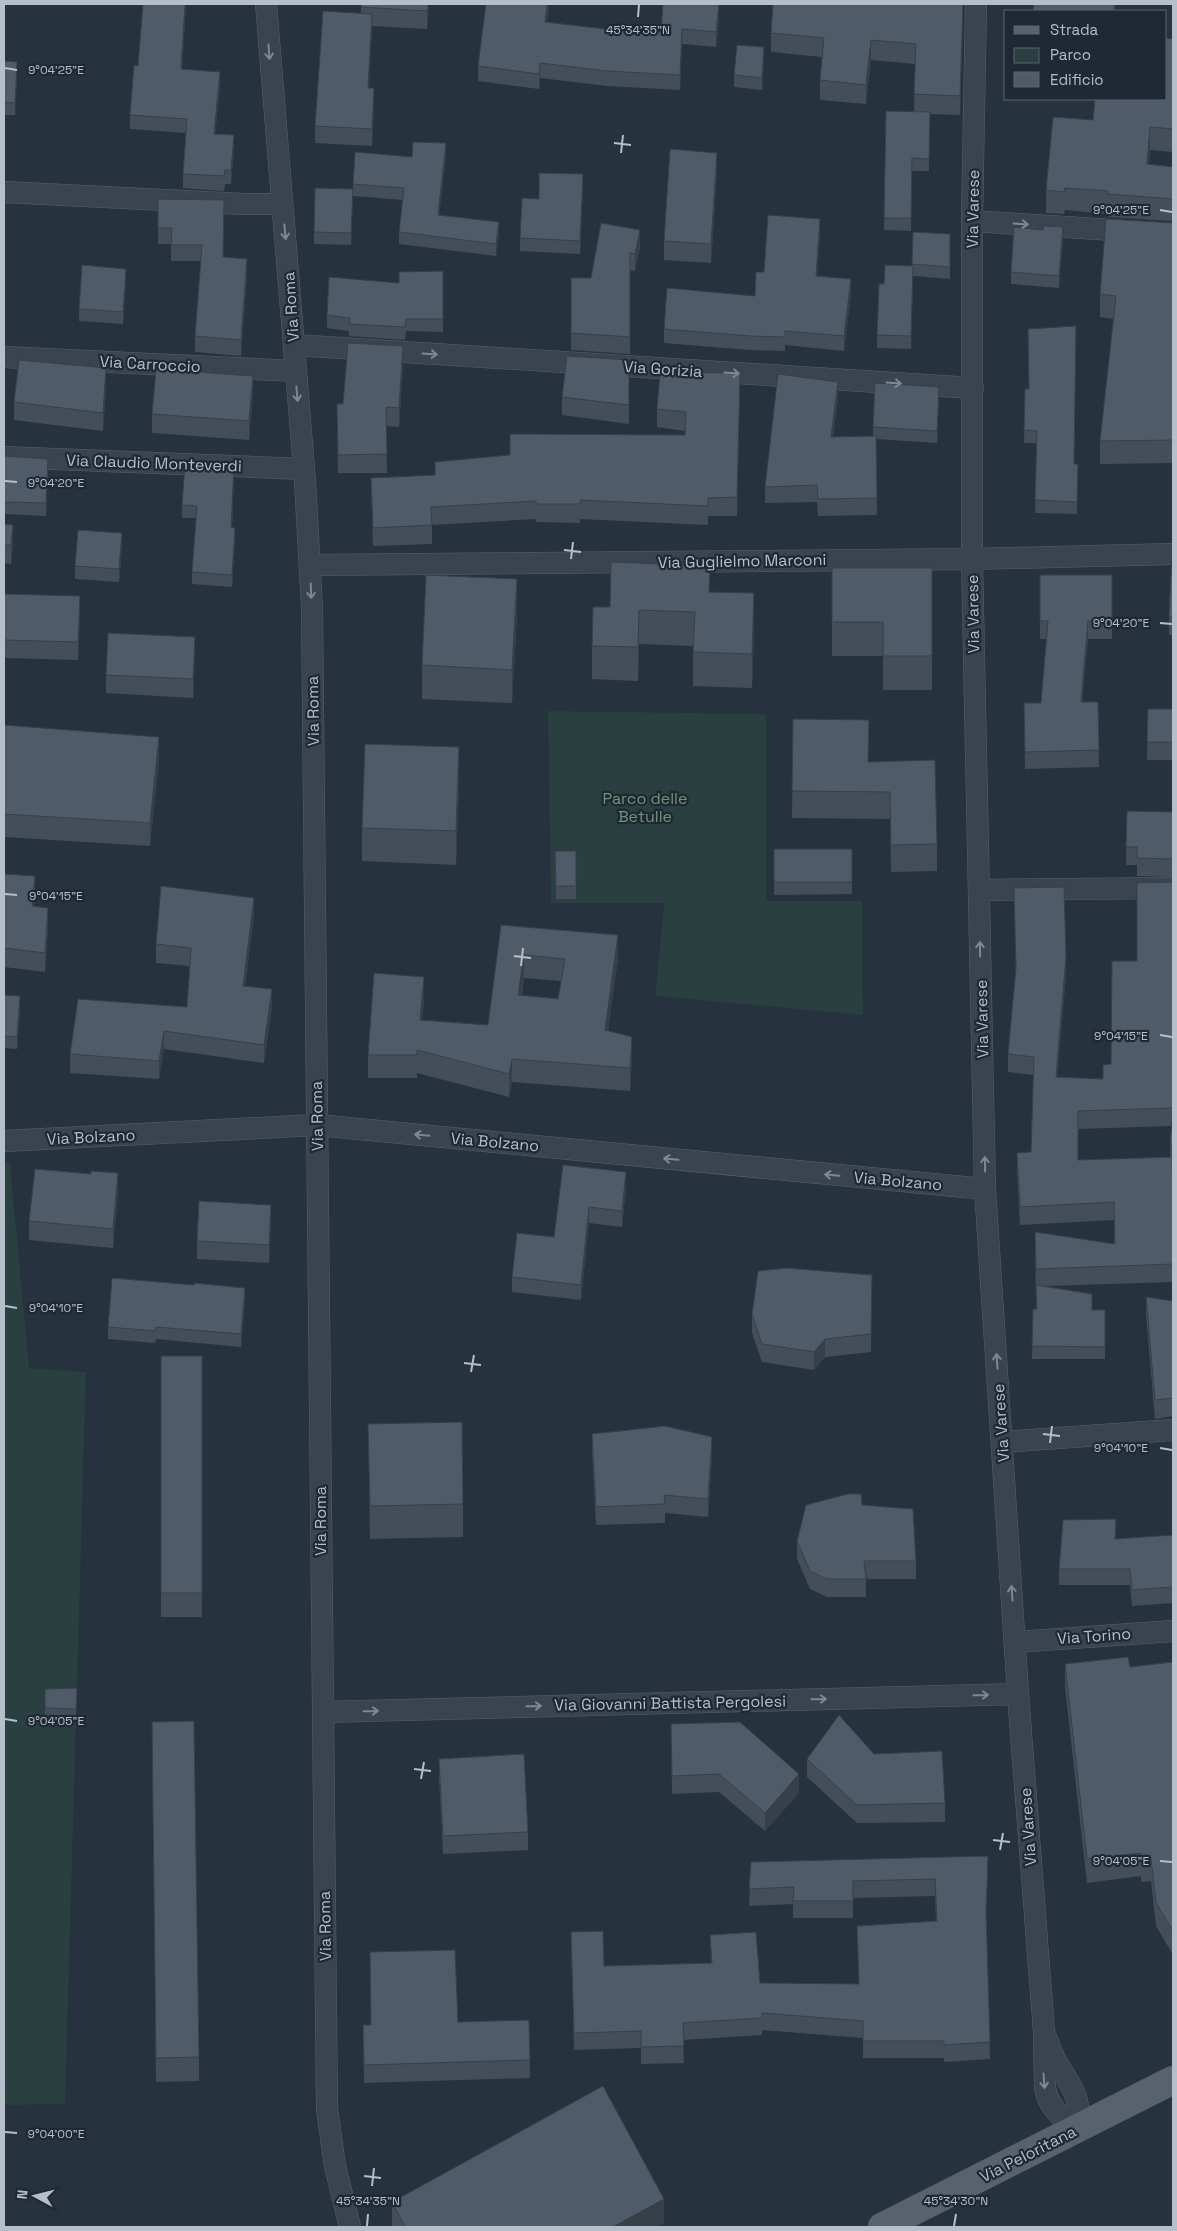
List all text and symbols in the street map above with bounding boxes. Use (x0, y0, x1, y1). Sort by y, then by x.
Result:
legend (1004, 10, 1167, 100)
text: Strada (1050, 20, 1099, 39)
text: 45°34'35"N (606, 22, 670, 38)
one-way arrow (264, 44, 274, 60)
text: Parco (1050, 45, 1091, 64)
text: 9°04'25"E (28, 62, 84, 78)
text: Edificio (1050, 70, 1104, 89)
street label: Via Varese (962, 170, 984, 248)
text: 9°04'25"E (1093, 202, 1149, 218)
one-way arrow (1013, 220, 1029, 229)
one-way arrow (280, 223, 289, 239)
street label: Via Roma (278, 271, 304, 343)
one-way arrow (421, 349, 437, 359)
street label: Via Carroccio (99, 351, 201, 377)
street label: Via Gorizia (623, 356, 703, 382)
one-way arrow (723, 368, 739, 377)
one-way arrow (885, 378, 901, 388)
one-way arrow (293, 385, 302, 401)
street label: Via Claudio Monteverdi (66, 449, 242, 477)
text: 9°04'20"E (28, 475, 84, 491)
street label: Via Guglielmo Marconi (657, 549, 827, 573)
street label: Via Varese (962, 575, 984, 653)
one-way arrow (306, 582, 316, 598)
text: 9°04'20"E (1093, 615, 1149, 631)
street label: Via Roma (302, 676, 324, 746)
park label: Parco delle Betulle (602, 788, 688, 827)
text: 9°04'15"E (29, 888, 83, 904)
one-way arrow (975, 941, 985, 958)
street label: Via Varese (971, 980, 993, 1058)
text: 9°04'15"E (1094, 1028, 1148, 1044)
street label: Via Roma (306, 1081, 328, 1151)
street label: Via Bolzano (46, 1124, 136, 1150)
street label: Via Bolzano (450, 1128, 540, 1156)
one-way arrow (414, 1130, 430, 1140)
one-way arrow (663, 1154, 679, 1164)
one-way arrow (980, 1156, 990, 1172)
street label: Via Bolzano (853, 1167, 943, 1195)
one-way arrow (825, 1170, 841, 1179)
text: 9°04'10"E (29, 1300, 83, 1316)
one-way arrow (992, 1354, 1001, 1370)
street label: Via Varese (988, 1383, 1014, 1463)
text: 9°04'10"E (1094, 1440, 1148, 1456)
street label: Via Roma (310, 1486, 331, 1556)
one-way arrow (1007, 1586, 1016, 1602)
street label: Via Torino (1056, 1623, 1132, 1649)
street label: Via Giovanni Battista Pergolesi (554, 1690, 786, 1716)
one-way arrow (972, 1690, 989, 1700)
one-way arrow (810, 1694, 826, 1704)
one-way arrow (526, 1702, 542, 1711)
one-way arrow (363, 1706, 379, 1715)
text: 9°04'05"E (28, 1713, 84, 1729)
street label: Via Varese (1015, 1787, 1041, 1867)
text: 9°04'05"E (1093, 1853, 1149, 1869)
street label: Via Roma (314, 1891, 336, 1961)
one-way arrow (1040, 2073, 1049, 2089)
street label: Via Peloritana (976, 2121, 1080, 2187)
text: 9°04'00"E (28, 2126, 85, 2142)
north arrow (10, 2171, 60, 2221)
text: N (13, 2189, 32, 2200)
text: 45°34'35"N (336, 2193, 400, 2209)
text: 45°34'30"N (924, 2193, 988, 2209)

